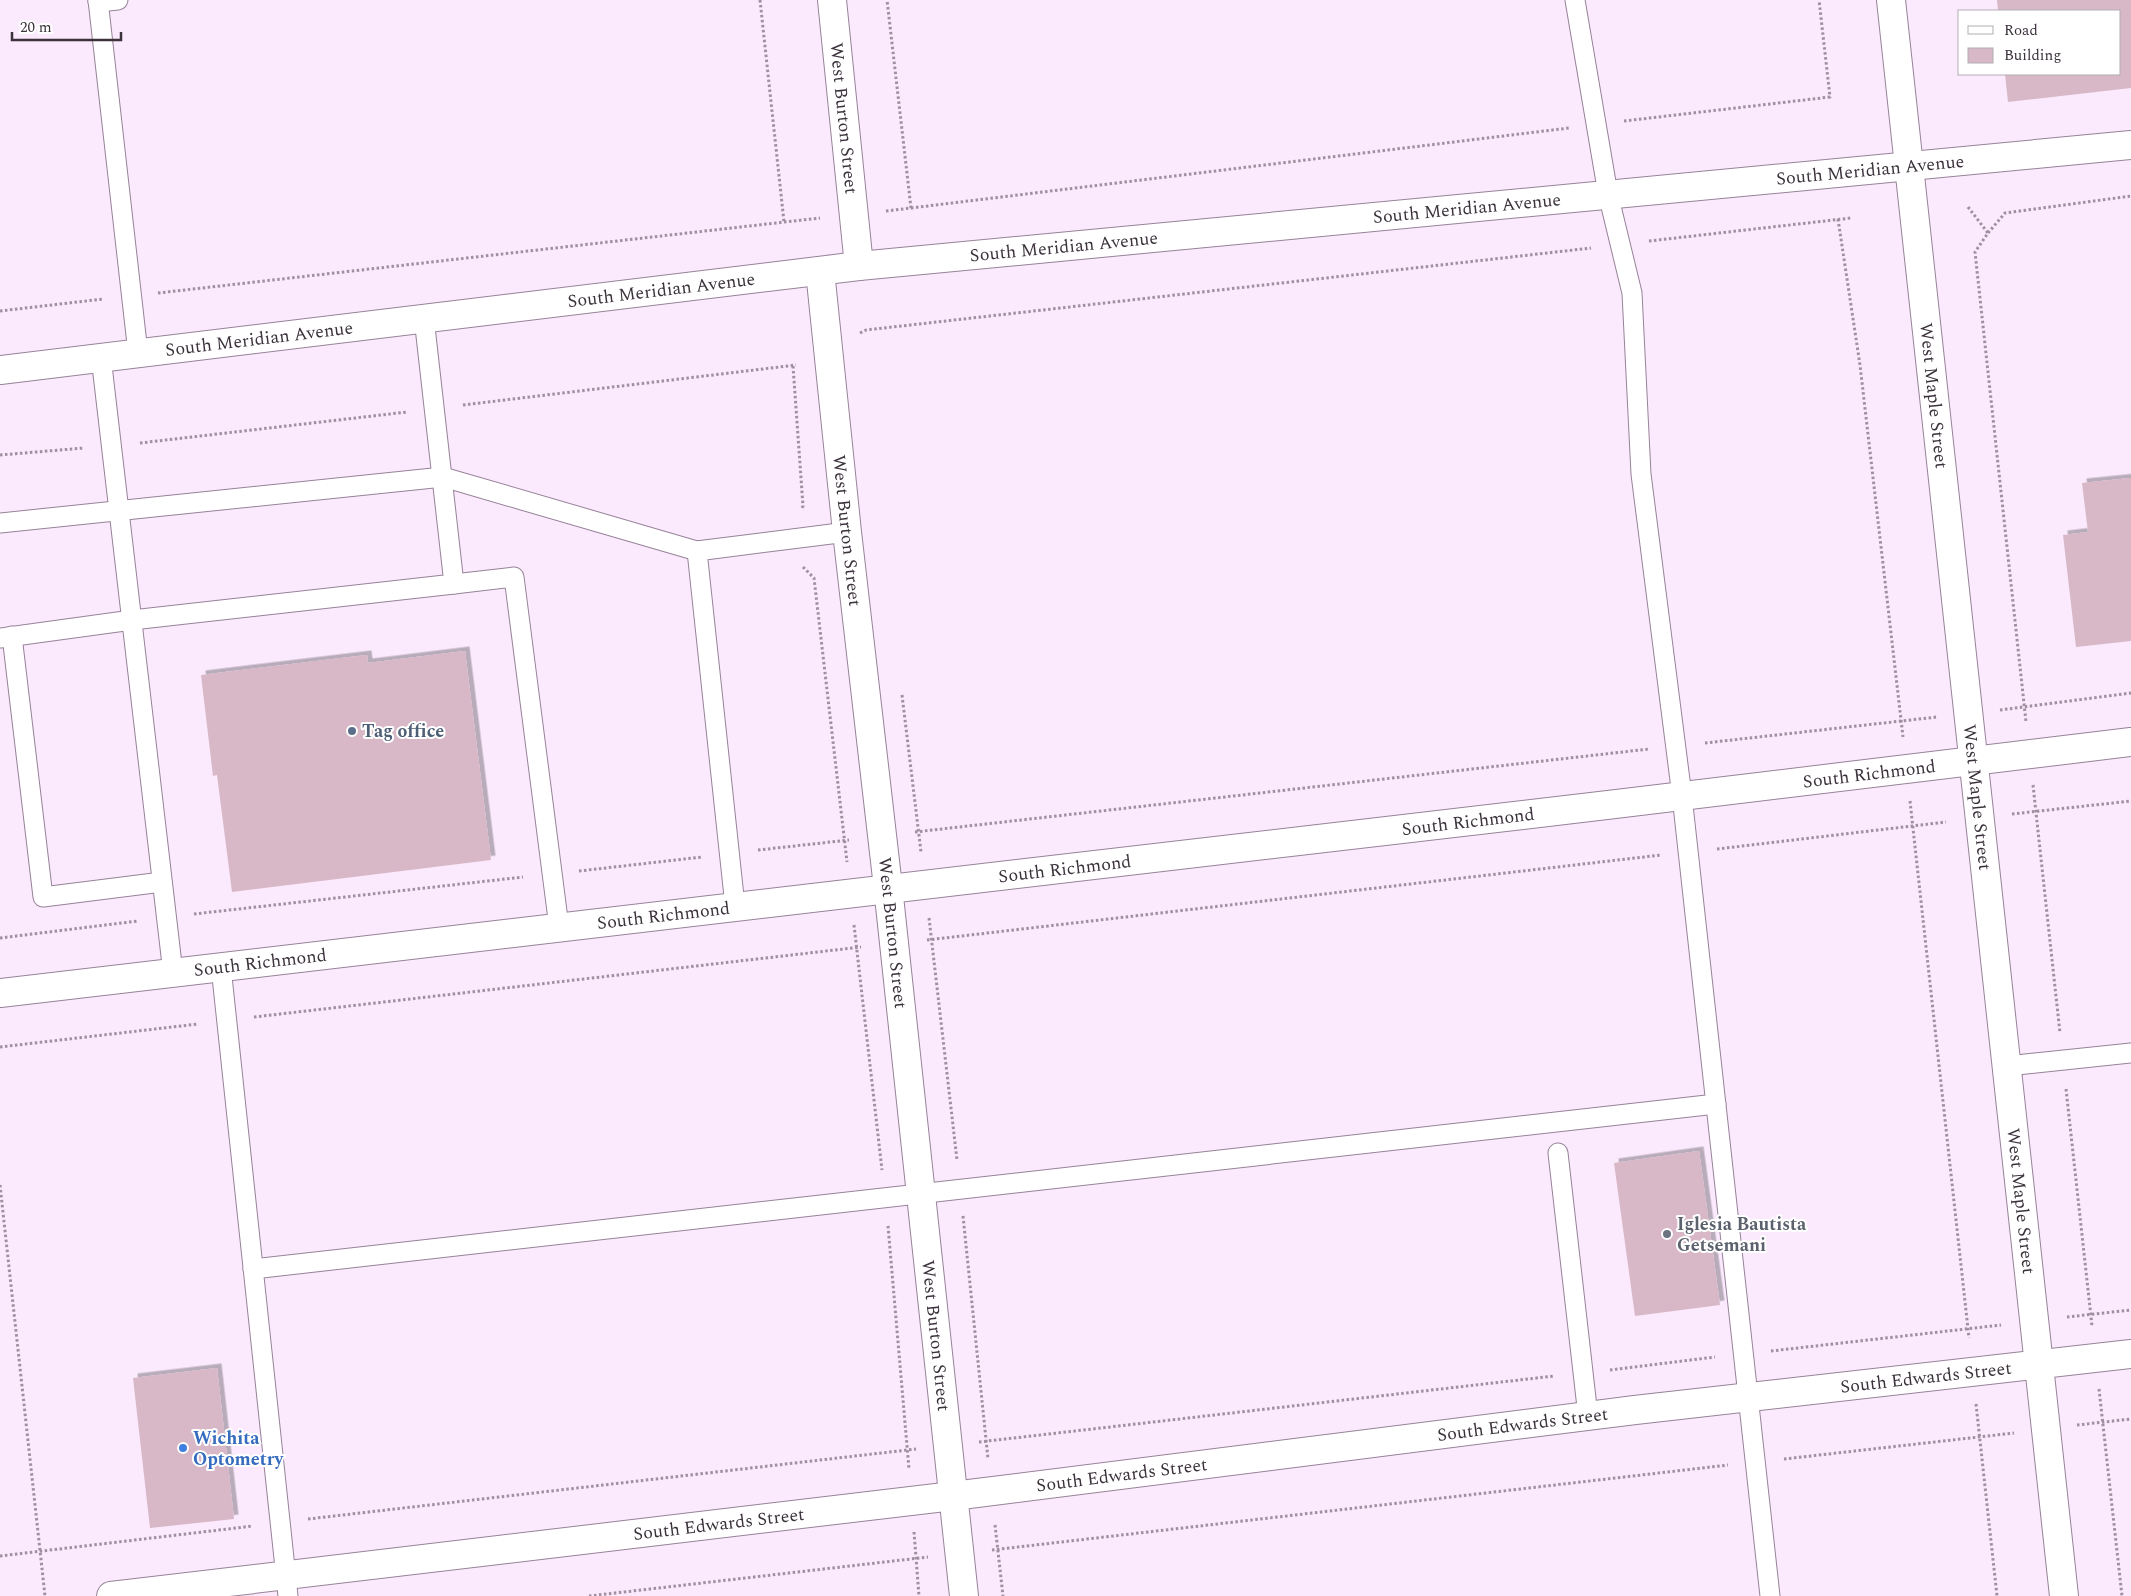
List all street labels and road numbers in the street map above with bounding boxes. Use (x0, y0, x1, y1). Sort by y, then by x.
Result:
street label: West Burton Street (822, 41, 865, 195)
street label: South Meridian Avenue (1775, 148, 1965, 193)
street label: South Meridian Avenue (1372, 186, 1562, 231)
street label: South Meridian Avenue (969, 225, 1159, 269)
street label: South Meridian Avenue (566, 266, 757, 315)
street label: South Meridian Avenue (164, 314, 355, 364)
street label: West Maple Street (1912, 321, 1955, 470)
street label: West Burton Street (825, 454, 868, 608)
street label: West Maple Street (1956, 723, 1998, 872)
street label: South Richmond (1801, 753, 1937, 796)
street label: South Richmond (1400, 801, 1536, 843)
street label: South Richmond (997, 848, 1133, 890)
street label: West Burton Street (871, 856, 914, 1010)
street label: South Richmond (596, 895, 731, 937)
street label: South Richmond (192, 942, 328, 984)
street label: West Maple Street (1999, 1127, 2042, 1275)
street label: West Burton Street (914, 1259, 957, 1413)
street label: South Edwards Street (1839, 1355, 2013, 1401)
street label: South Edwards Street (1436, 1401, 1610, 1449)
street label: South Edwards Street (1035, 1451, 1209, 1499)
street label: South Edwards Street (632, 1501, 806, 1548)

